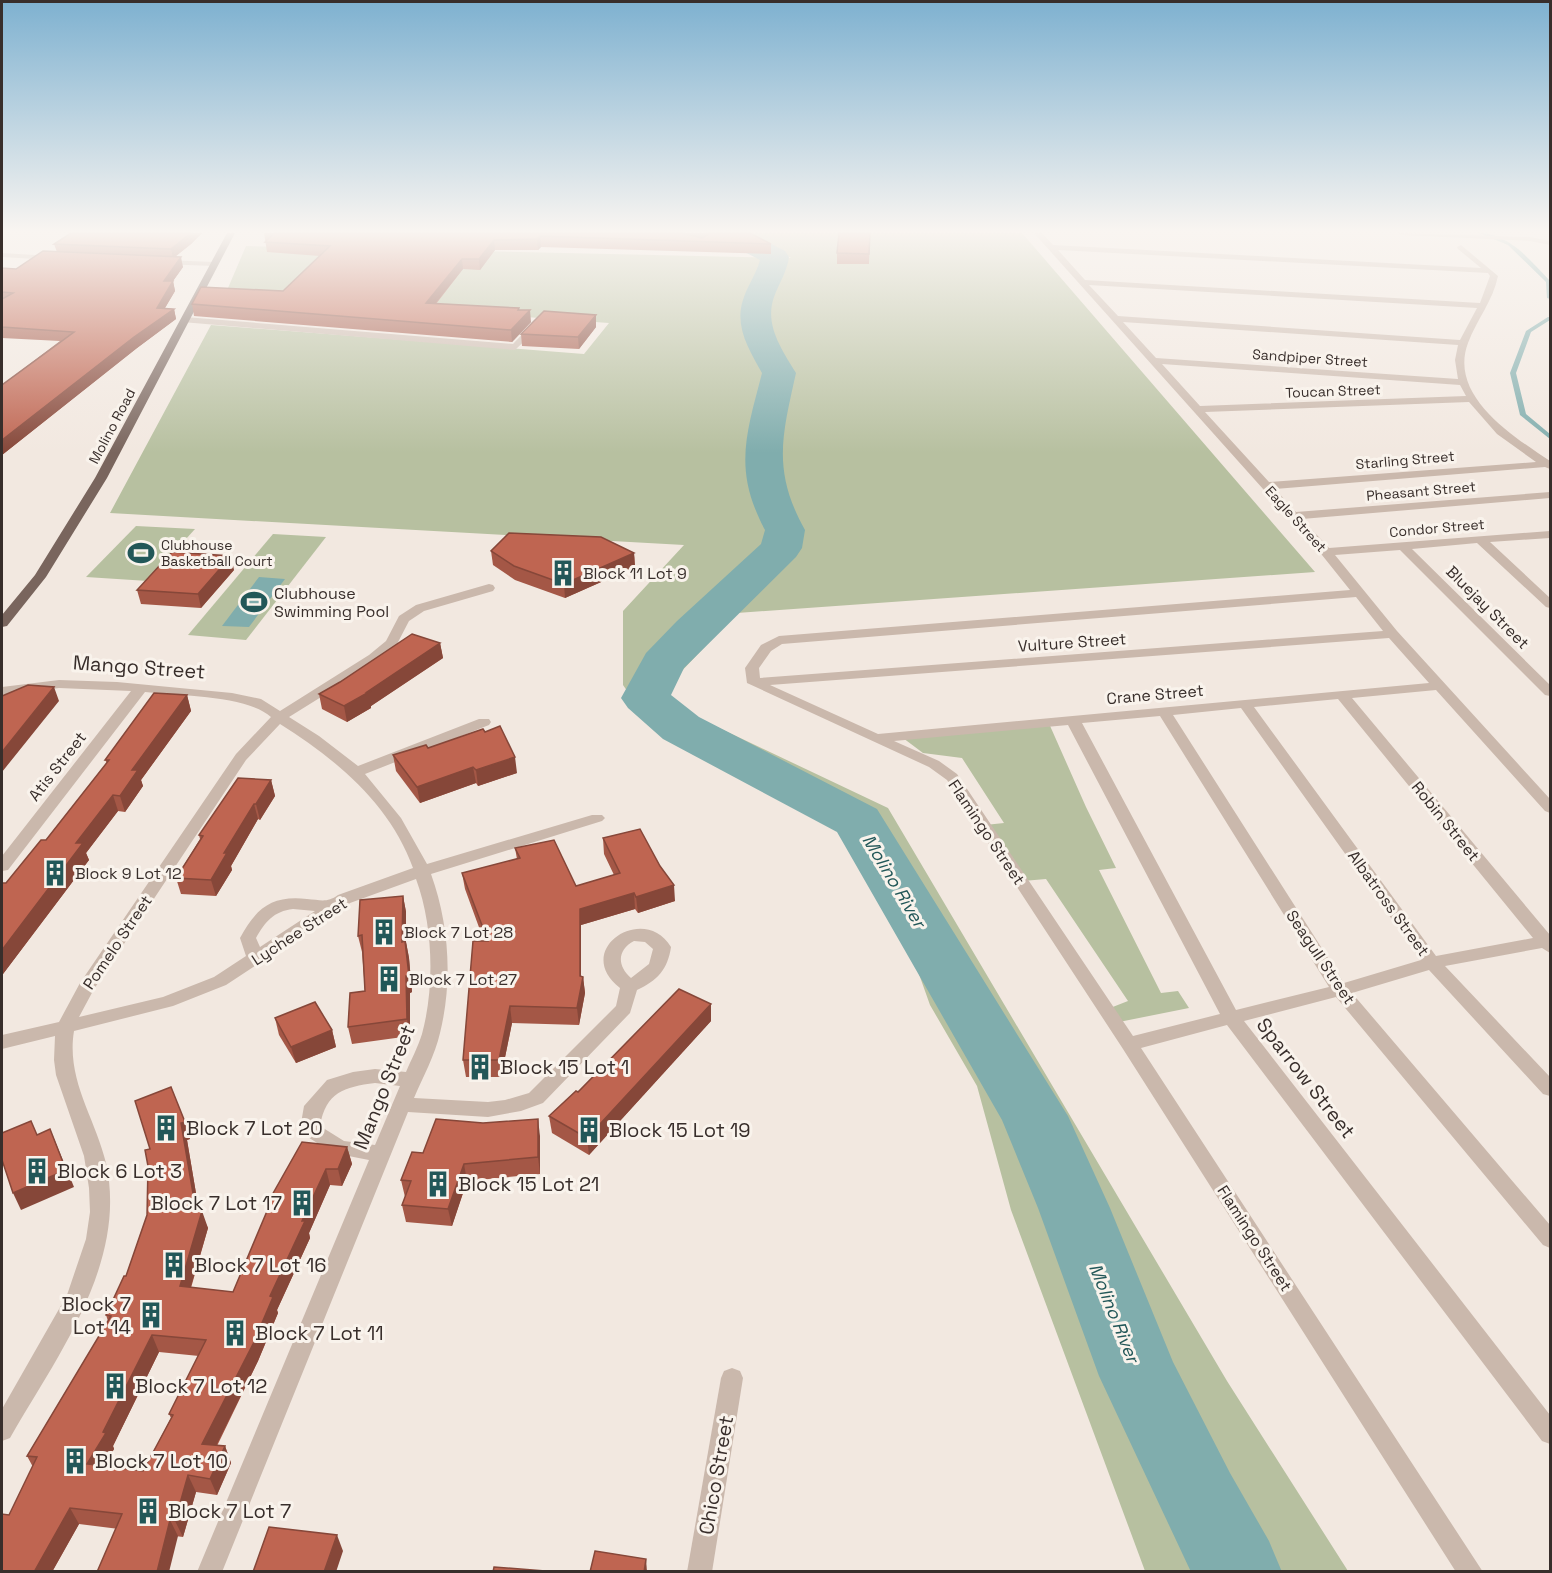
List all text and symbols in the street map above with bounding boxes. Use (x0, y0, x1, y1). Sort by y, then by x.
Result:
street label: Sandpiper Street (1252, 345, 1368, 371)
street label: Toucan Street (1285, 380, 1381, 402)
street label: Molino Road (85, 385, 139, 467)
street label: Starling Street (1355, 447, 1455, 473)
street label: Pheasant Street (1365, 477, 1477, 505)
street label: Eagle Street (1262, 482, 1330, 556)
street label: Condor Street (1389, 515, 1485, 541)
place label: Clubhouse Basketball Court (161, 536, 273, 570)
sports icon: Clubhouse Basketball Court (126, 538, 156, 568)
building icon: Block 11 Lot 9 (548, 558, 578, 588)
street label: Bluejay Street (1442, 561, 1534, 653)
place label: Block 11 Lot 9 (583, 563, 687, 584)
place label: Clubhouse Swimming Pool (274, 583, 389, 622)
sports icon: Clubhouse Swimming Pool (239, 587, 269, 617)
street label: Vulture Street (1017, 628, 1127, 657)
street label: Mango Street (72, 649, 206, 685)
street label: Crane Street (1106, 680, 1205, 709)
street label: Atis Street (24, 727, 91, 805)
street label: Flamingo Street (944, 776, 1030, 889)
street label: Robin Street (1407, 777, 1484, 866)
water label: Molino River (858, 830, 932, 933)
street label: Albatross Street (1343, 846, 1434, 960)
building icon: Block 9 Lot 12 (40, 858, 70, 888)
place label: Block 9 Lot 12 (75, 863, 182, 884)
street label: Pomelo Street (78, 891, 157, 993)
street label: Lychee Street (248, 893, 351, 970)
street label: Seagull Street (1281, 906, 1360, 1008)
building icon: Block 7 Lot 28 (369, 917, 399, 947)
place label: Block 7 Lot 28 (404, 922, 513, 943)
building icon: Block 7 Lot 27 (374, 964, 404, 994)
place label: Block 7 Lot 27 (409, 969, 517, 990)
street label: Sparrow Street (1251, 1013, 1361, 1143)
street label: Mango Street (347, 1021, 421, 1153)
building icon: Block 15 Lot 1 (465, 1052, 495, 1082)
place label: Block 15 Lot 1 (500, 1054, 629, 1080)
building icon: Block 7 Lot 20 (151, 1113, 181, 1143)
place label: Block 7 Lot 20 (186, 1115, 323, 1141)
building icon: Block 15 Lot 19 (574, 1115, 604, 1145)
place label: Block 15 Lot 19 (609, 1117, 751, 1143)
building icon: Block 6 Lot 3 (22, 1156, 52, 1186)
place label: Block 6 Lot 3 (57, 1158, 182, 1184)
building icon: Block 15 Lot 21 (423, 1169, 453, 1199)
place label: Block 15 Lot 21 (458, 1171, 599, 1197)
street label: Flamingo Street (1212, 1181, 1297, 1295)
building icon: Block 7 Lot 17 (287, 1188, 317, 1218)
place label: Block 7 Lot 17 (150, 1190, 282, 1216)
building icon: Block 7 Lot 16 (159, 1250, 189, 1280)
place label: Block 7 Lot 16 (194, 1252, 327, 1278)
water label: Molino River (1084, 1260, 1146, 1368)
place label: Block 7 Lot 14 (61, 1291, 131, 1340)
building icon: Block 7 Lot 14 (136, 1300, 166, 1330)
building icon: Block 7 Lot 11 (220, 1318, 250, 1348)
place label: Block 7 Lot 11 (255, 1320, 384, 1346)
building icon: Block 7 Lot 12 (100, 1371, 130, 1401)
place label: Block 7 Lot 12 (135, 1373, 267, 1399)
street label: Chico Street (693, 1413, 739, 1537)
building icon: Block 7 Lot 10 (60, 1446, 90, 1476)
place label: Block 7 Lot 10 (95, 1448, 228, 1474)
building icon: Block 7 Lot 7 (133, 1496, 163, 1526)
place label: Block 7 Lot 7 (168, 1498, 291, 1524)

